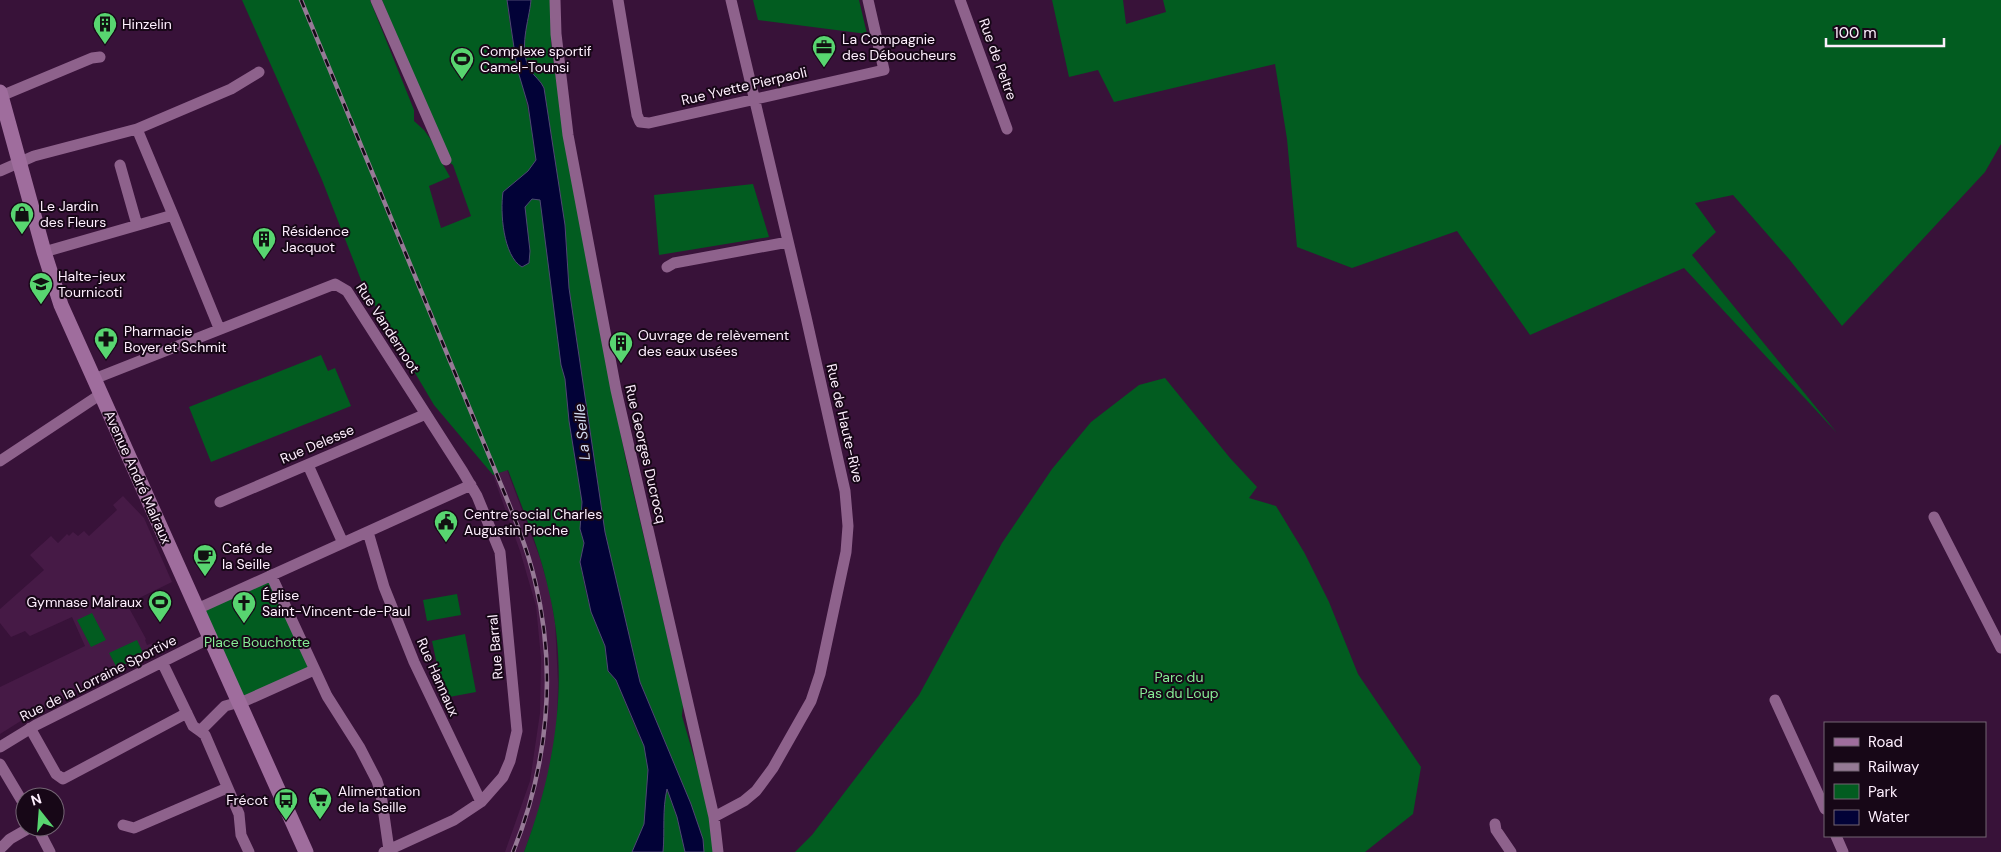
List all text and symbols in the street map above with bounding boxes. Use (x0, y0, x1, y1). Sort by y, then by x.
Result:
building icon: Hinzelin (92, 11, 118, 45)
place label: Hinzelin (122, 15, 172, 33)
scale bar (1826, 15, 1944, 47)
street label: Rue de Peltre (975, 16, 1021, 102)
text: 100 m (1834, 23, 1877, 43)
place label: La Compagnie des Déboucheurs (842, 30, 956, 64)
office icon: La Compagnie des Déboucheurs (811, 34, 837, 68)
place label: Complexe sportif Camel-Tounsi (480, 42, 592, 76)
sports icon: Complexe sportif Camel-Tounsi (449, 46, 475, 80)
street label: Rue Yvette Pierpaoli (679, 63, 809, 109)
place label: Le Jardin des Fleurs (40, 197, 106, 231)
shop icon: Le Jardin des Fleurs (9, 201, 35, 235)
place label: Résidence Jacquot (282, 222, 349, 256)
building icon: Résidence Jacquot (251, 226, 277, 260)
place label: Halte-jeux Tournicoti (58, 267, 125, 301)
school or university icon: Halte-jeux Tournicoti (28, 271, 54, 305)
street label: Rue Vandernoot (352, 279, 424, 377)
place label: Pharmacie Boyer et Schmit (124, 322, 227, 356)
pharmacy icon: Pharmacie Boyer et Schmit (93, 326, 119, 360)
place label: Ouvrage de relèvement des eaux usées (638, 326, 789, 360)
building icon: Ouvrage de relèvement des eaux usées (608, 330, 634, 364)
street label: Rue de Haute-Rive (823, 362, 867, 484)
street label: Rue Georges Ducrocq (621, 383, 671, 525)
water label: La Seille (569, 402, 595, 461)
street label: Avenue André Malraux (100, 407, 176, 547)
street label: Rue Delesse (277, 420, 357, 468)
place label: Centre social Charles Augustin Pioche (464, 505, 602, 539)
public building icon: Centre social Charles Augustin Pioche (433, 509, 459, 543)
place label: Café de la Seille (222, 539, 273, 573)
cafe icon: Café de la Seille (192, 543, 218, 577)
place label: Église Saint-Vincent-de-Paul (262, 586, 410, 620)
sports icon: Gymnase Malraux (147, 589, 173, 623)
church icon: Église Saint-Vincent-de-Paul (231, 590, 257, 624)
place label: Gymnase Malraux (27, 593, 142, 611)
street label: Rue Barral (483, 614, 507, 680)
street label: Rue de la Lorraine Sportive (17, 631, 179, 725)
park label: Place Bouchotte (204, 633, 310, 651)
street label: Rue Hannaux (413, 635, 463, 719)
park label: Parc du Pas du Loup (1140, 668, 1219, 702)
legend (1824, 722, 1986, 837)
text: Road (1868, 732, 1903, 752)
text: Railway (1868, 757, 1920, 777)
place label: Alimentation de la Seille (338, 782, 420, 816)
text: Park (1868, 782, 1898, 802)
supermarket icon: Alimentation de la Seille (307, 786, 333, 820)
north arrow (15, 787, 65, 837)
bus stop icon: Frécot (273, 787, 299, 821)
text: N (29, 789, 44, 810)
place label: Frécot (226, 791, 268, 809)
text: Water (1868, 807, 1910, 827)

